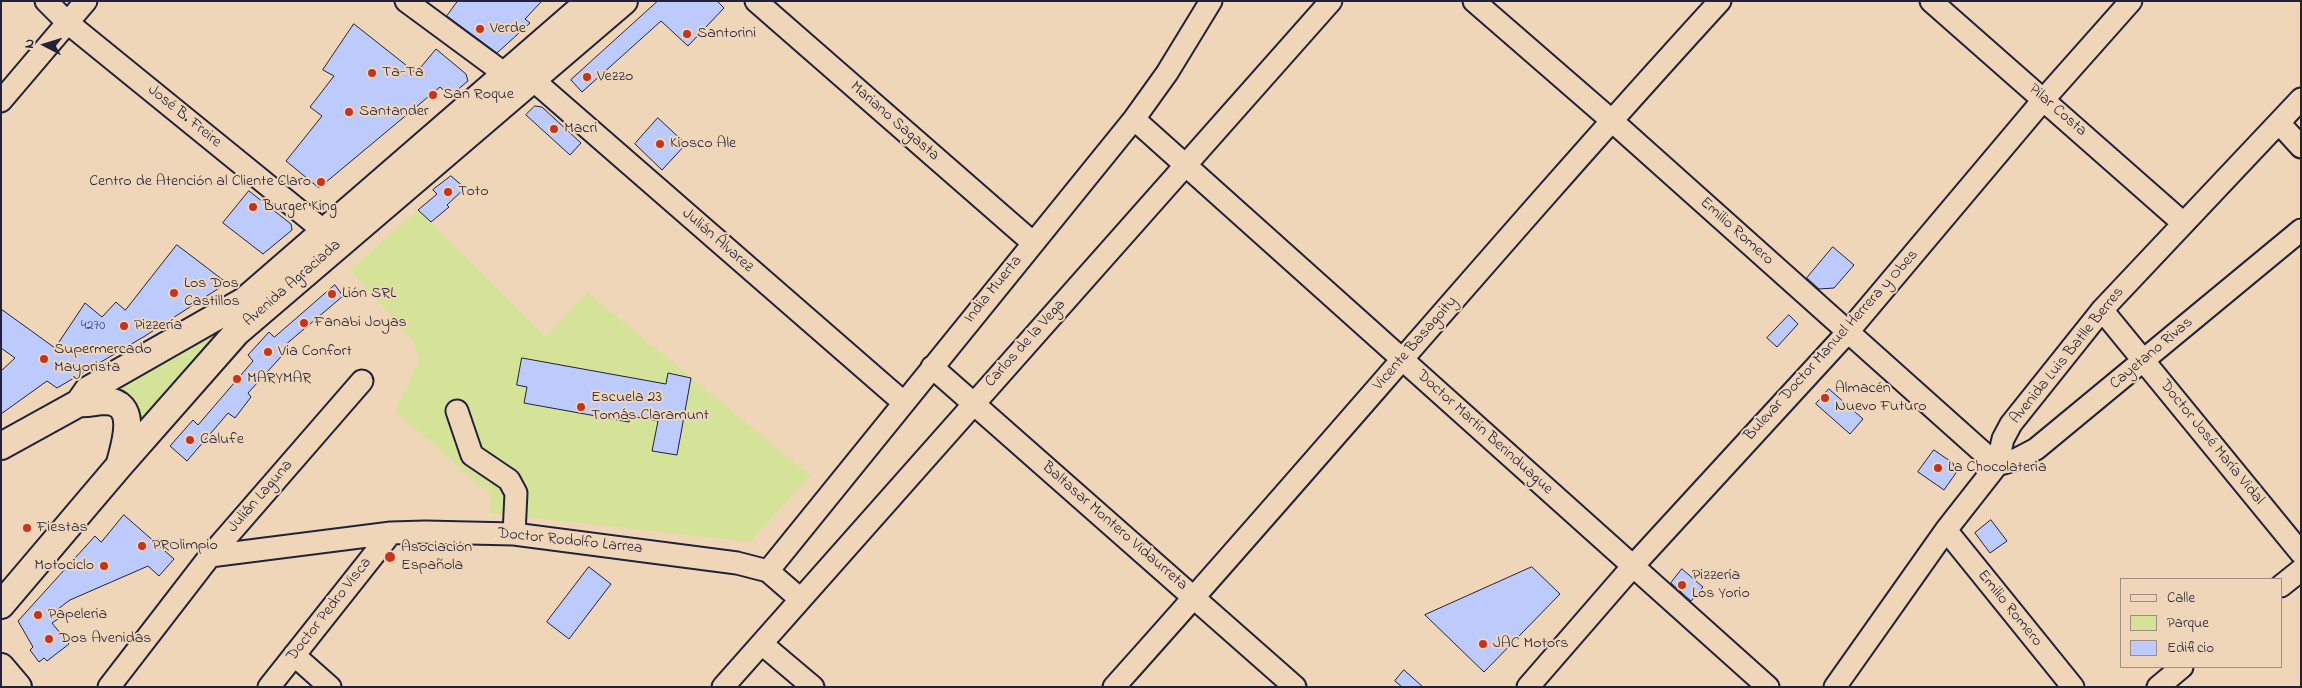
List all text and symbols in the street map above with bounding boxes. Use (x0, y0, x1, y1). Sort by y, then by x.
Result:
place label: Verde (490, 19, 526, 39)
north arrow (20, 20, 70, 70)
marker: Verde (474, 23, 486, 35)
place label: Santorini (697, 24, 756, 44)
marker: Santorini (681, 28, 693, 40)
text: N (19, 38, 40, 49)
place label: Ta-Ta (382, 63, 424, 83)
marker: Ta-Ta (366, 67, 378, 79)
place label: Vezzo (597, 67, 633, 87)
marker: Vezzo (581, 71, 593, 83)
street label: Mariano Sagasta (845, 78, 943, 166)
street label: José B. Freire (143, 81, 225, 153)
street label: Pilar Costa (2024, 81, 2090, 141)
place label: San Roque (443, 85, 514, 105)
marker: San Roque (427, 89, 439, 101)
place label: Santander (359, 102, 429, 122)
marker: Santander (343, 106, 355, 118)
place label: Macri (564, 119, 597, 139)
marker: Macri (548, 123, 560, 135)
place label: Kiosco Ale (670, 134, 736, 154)
marker: Kiosco Ale (654, 138, 666, 150)
place label: Centro de Atención al Cliente Claro (89, 172, 311, 192)
marker: Centro de Atención al Cliente Claro (315, 176, 327, 188)
place label: Toto (458, 182, 489, 202)
marker: Toto (442, 186, 454, 198)
street label: Emilio Romero (1695, 194, 1777, 270)
place label: Burger King (263, 197, 337, 217)
marker: Burger King (247, 201, 259, 213)
street label: Julián Álvarez (677, 205, 757, 277)
street label: Avenida Agraciada (240, 236, 346, 332)
street label: Bulevar Doctor Manuel Herrera y Obes (1741, 246, 1923, 446)
street label: India Muerta (961, 252, 1027, 328)
place label: Los Dos Castillos (184, 274, 240, 312)
place label: Lión SRL (342, 284, 396, 304)
street label: Avenida Luis Batlle Berres (2007, 284, 2129, 428)
marker: Los Dos Castillos (168, 287, 180, 299)
marker: Lión SRL (326, 288, 338, 300)
street label: Vicente Basagoity (1370, 293, 1462, 395)
street label: Carlos de la Vega (982, 296, 1070, 392)
place label: Fanabi Joyas (314, 313, 407, 333)
street label: Cayetano Rivas (2107, 314, 2197, 394)
place label: Pizzería (134, 316, 182, 336)
marker: Fanabi Joyas (298, 317, 310, 329)
house number: 4270 (81, 319, 105, 335)
marker: Pizzería (118, 320, 130, 332)
place label: Supermercado Mayorista (54, 340, 152, 378)
place label: Via Confort (278, 342, 352, 362)
marker: Via Confort (262, 346, 274, 358)
marker: Supermercado Mayorista (38, 353, 50, 365)
street label: Doctor Martín Berinduague (1412, 367, 1556, 499)
place label: MARYMAR (247, 369, 311, 389)
marker: MARYMAR (231, 373, 243, 385)
street label: Doctor José María Vidal (2155, 376, 2267, 510)
place label: Almacén Nuevo Futuro (1835, 379, 1927, 417)
place label: Escuela 23 Tomás Claramunt (591, 388, 709, 426)
marker: Almacén Nuevo Futuro (1819, 392, 1831, 404)
marker: Escuela 23 Tomás Claramunt (575, 401, 587, 413)
place label: Calufe (200, 430, 244, 450)
marker: Calufe (184, 434, 196, 446)
street label: Julián Laguna (224, 457, 298, 537)
place label: La Chocolateria (1948, 458, 2047, 478)
street label: Baltasar Montero Vidaurreta (1037, 459, 1191, 595)
marker: La Chocolateria (1932, 462, 1944, 474)
place label: Fiestas (37, 518, 88, 538)
marker: Fiestas (21, 522, 33, 534)
street label: Doctor Rodolfo Larrea (497, 525, 643, 559)
place label: PROlimpio (152, 536, 218, 556)
place label: Asociación Española (401, 538, 472, 576)
marker: PROlimpio (136, 540, 148, 552)
marker: Asociación Española (383, 550, 397, 564)
street label: Doctor Pedro Visca (283, 554, 377, 666)
place label: Motociclo (34, 556, 94, 576)
marker: Motociclo (98, 560, 110, 572)
place label: Pizzería Los Yorio (1692, 566, 1750, 604)
street label: Emilio Romero (1972, 567, 2046, 651)
legend (2120, 578, 2282, 668)
marker: Pizzería Los Yorio (1676, 579, 1688, 591)
text: Calle (2167, 587, 2195, 609)
place label: Papeleria (48, 605, 107, 625)
marker: Papeleria (32, 609, 44, 621)
text: Parque (2167, 612, 2209, 634)
place label: Dos Avenidas (59, 629, 151, 649)
marker: Dos Avenidas (43, 633, 55, 645)
place label: JAC Motors (1493, 634, 1568, 654)
text: Edificio (2167, 637, 2214, 659)
marker: JAC Motors (1477, 638, 1489, 650)

